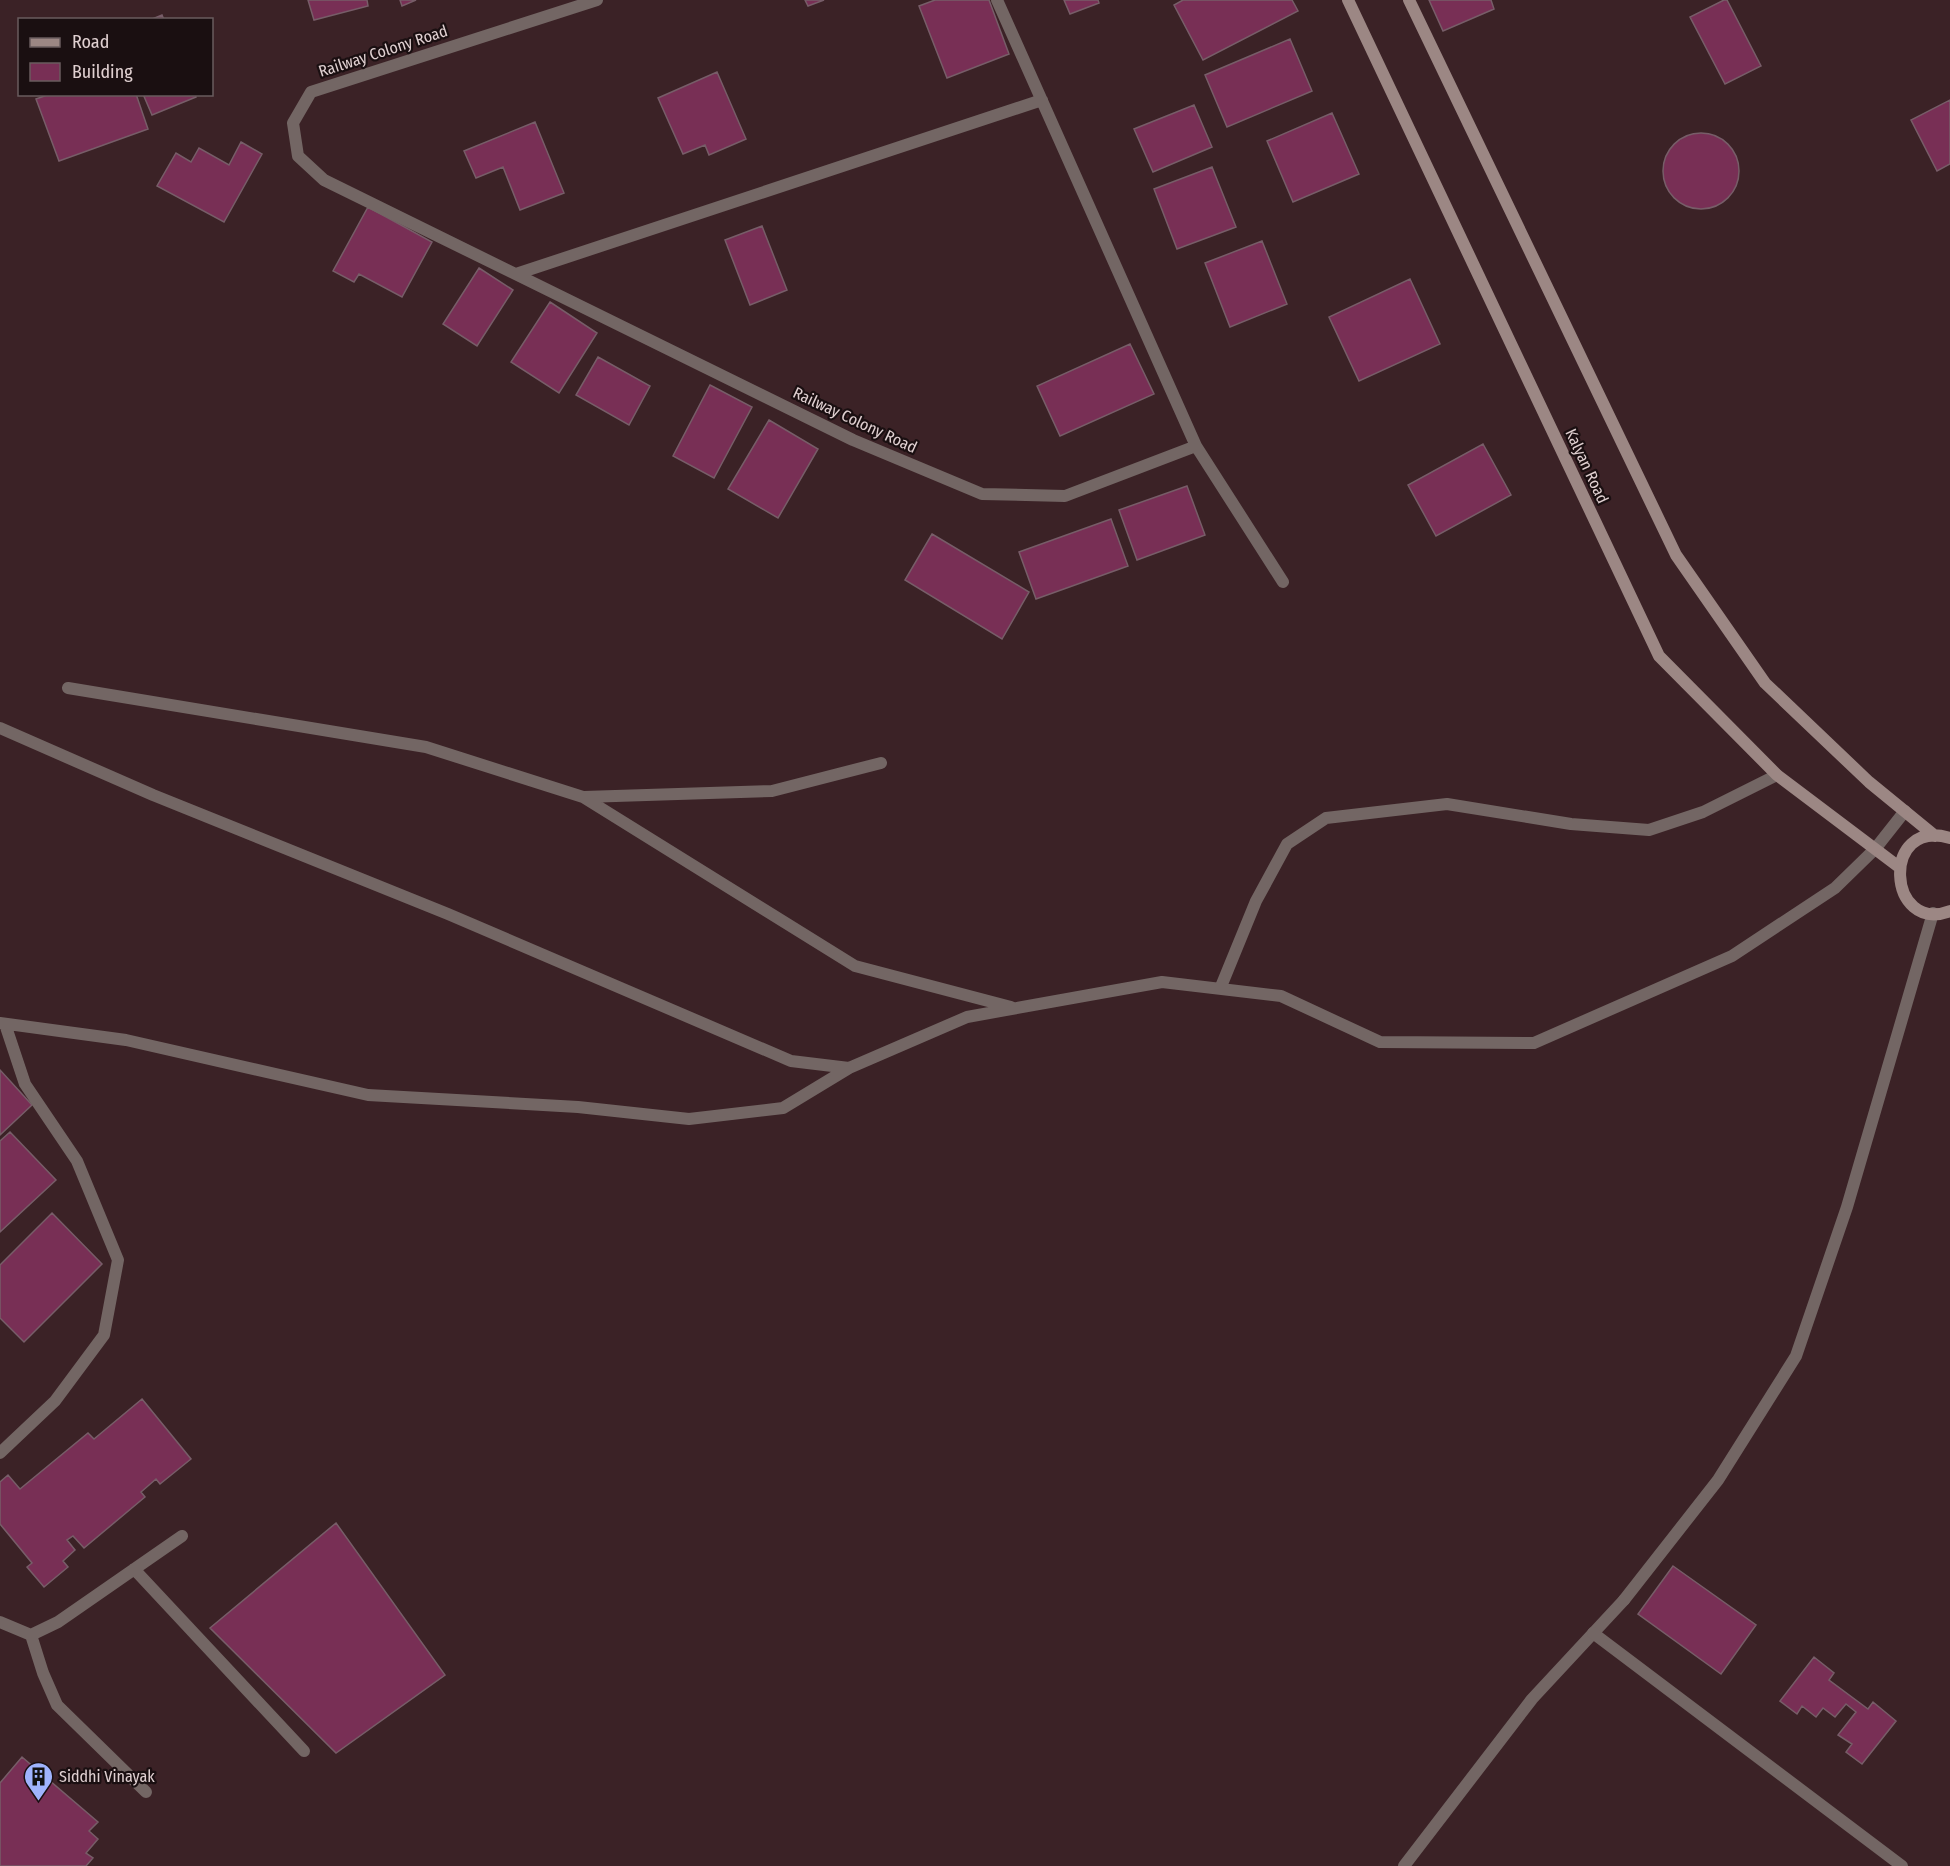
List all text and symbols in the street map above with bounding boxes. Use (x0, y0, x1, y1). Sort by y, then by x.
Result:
legend (18, 18, 213, 96)
street label: Railway Colony Road (316, 21, 450, 81)
text: Road (72, 31, 109, 53)
text: Building (72, 61, 133, 83)
street label: Railway Colony Road (790, 383, 920, 457)
street label: Kalyan Road (1561, 426, 1613, 506)
building icon: Siddhi Vinayak (22, 1760, 54, 1802)
place label: Siddhi Vinayak (59, 1767, 155, 1786)

